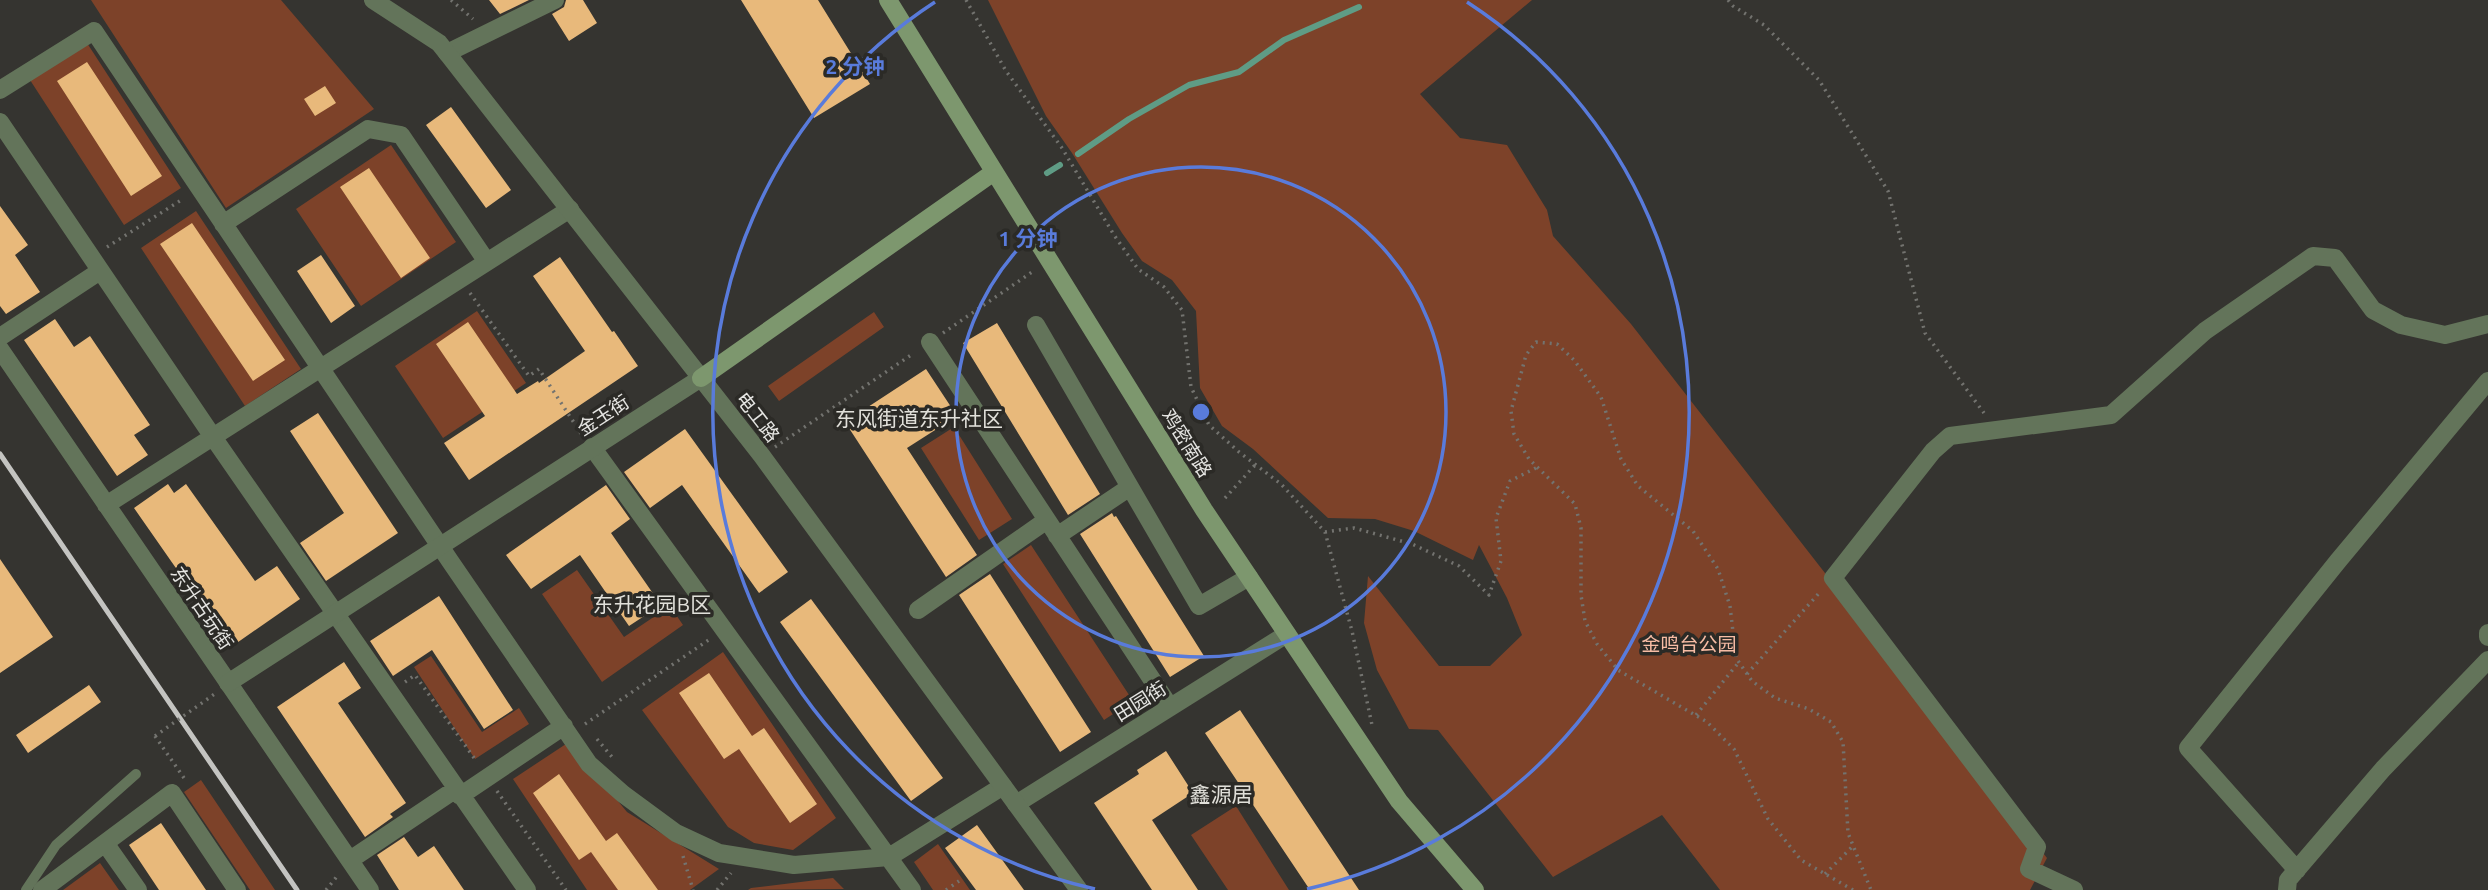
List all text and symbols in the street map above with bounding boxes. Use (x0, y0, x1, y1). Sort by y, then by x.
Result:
text: 2 分钟 (826, 54, 884, 78)
text: 1 分钟 (999, 226, 1057, 250)
street label: 电工路 (732, 388, 784, 446)
street label: 金玉街 (573, 390, 633, 440)
centre of rings (1189, 400, 1213, 424)
street label: 鸡密南路 (1158, 405, 1216, 481)
district label: 东风街道东升社区 (835, 406, 1003, 430)
street label: 东升古玩街 (166, 562, 238, 654)
district label: 东升花园B区 (593, 592, 711, 616)
park label: 金鸣台公园 (1641, 633, 1737, 655)
street label: 田园街 (1110, 677, 1170, 725)
district label: 鑫源居 (1190, 782, 1253, 806)

